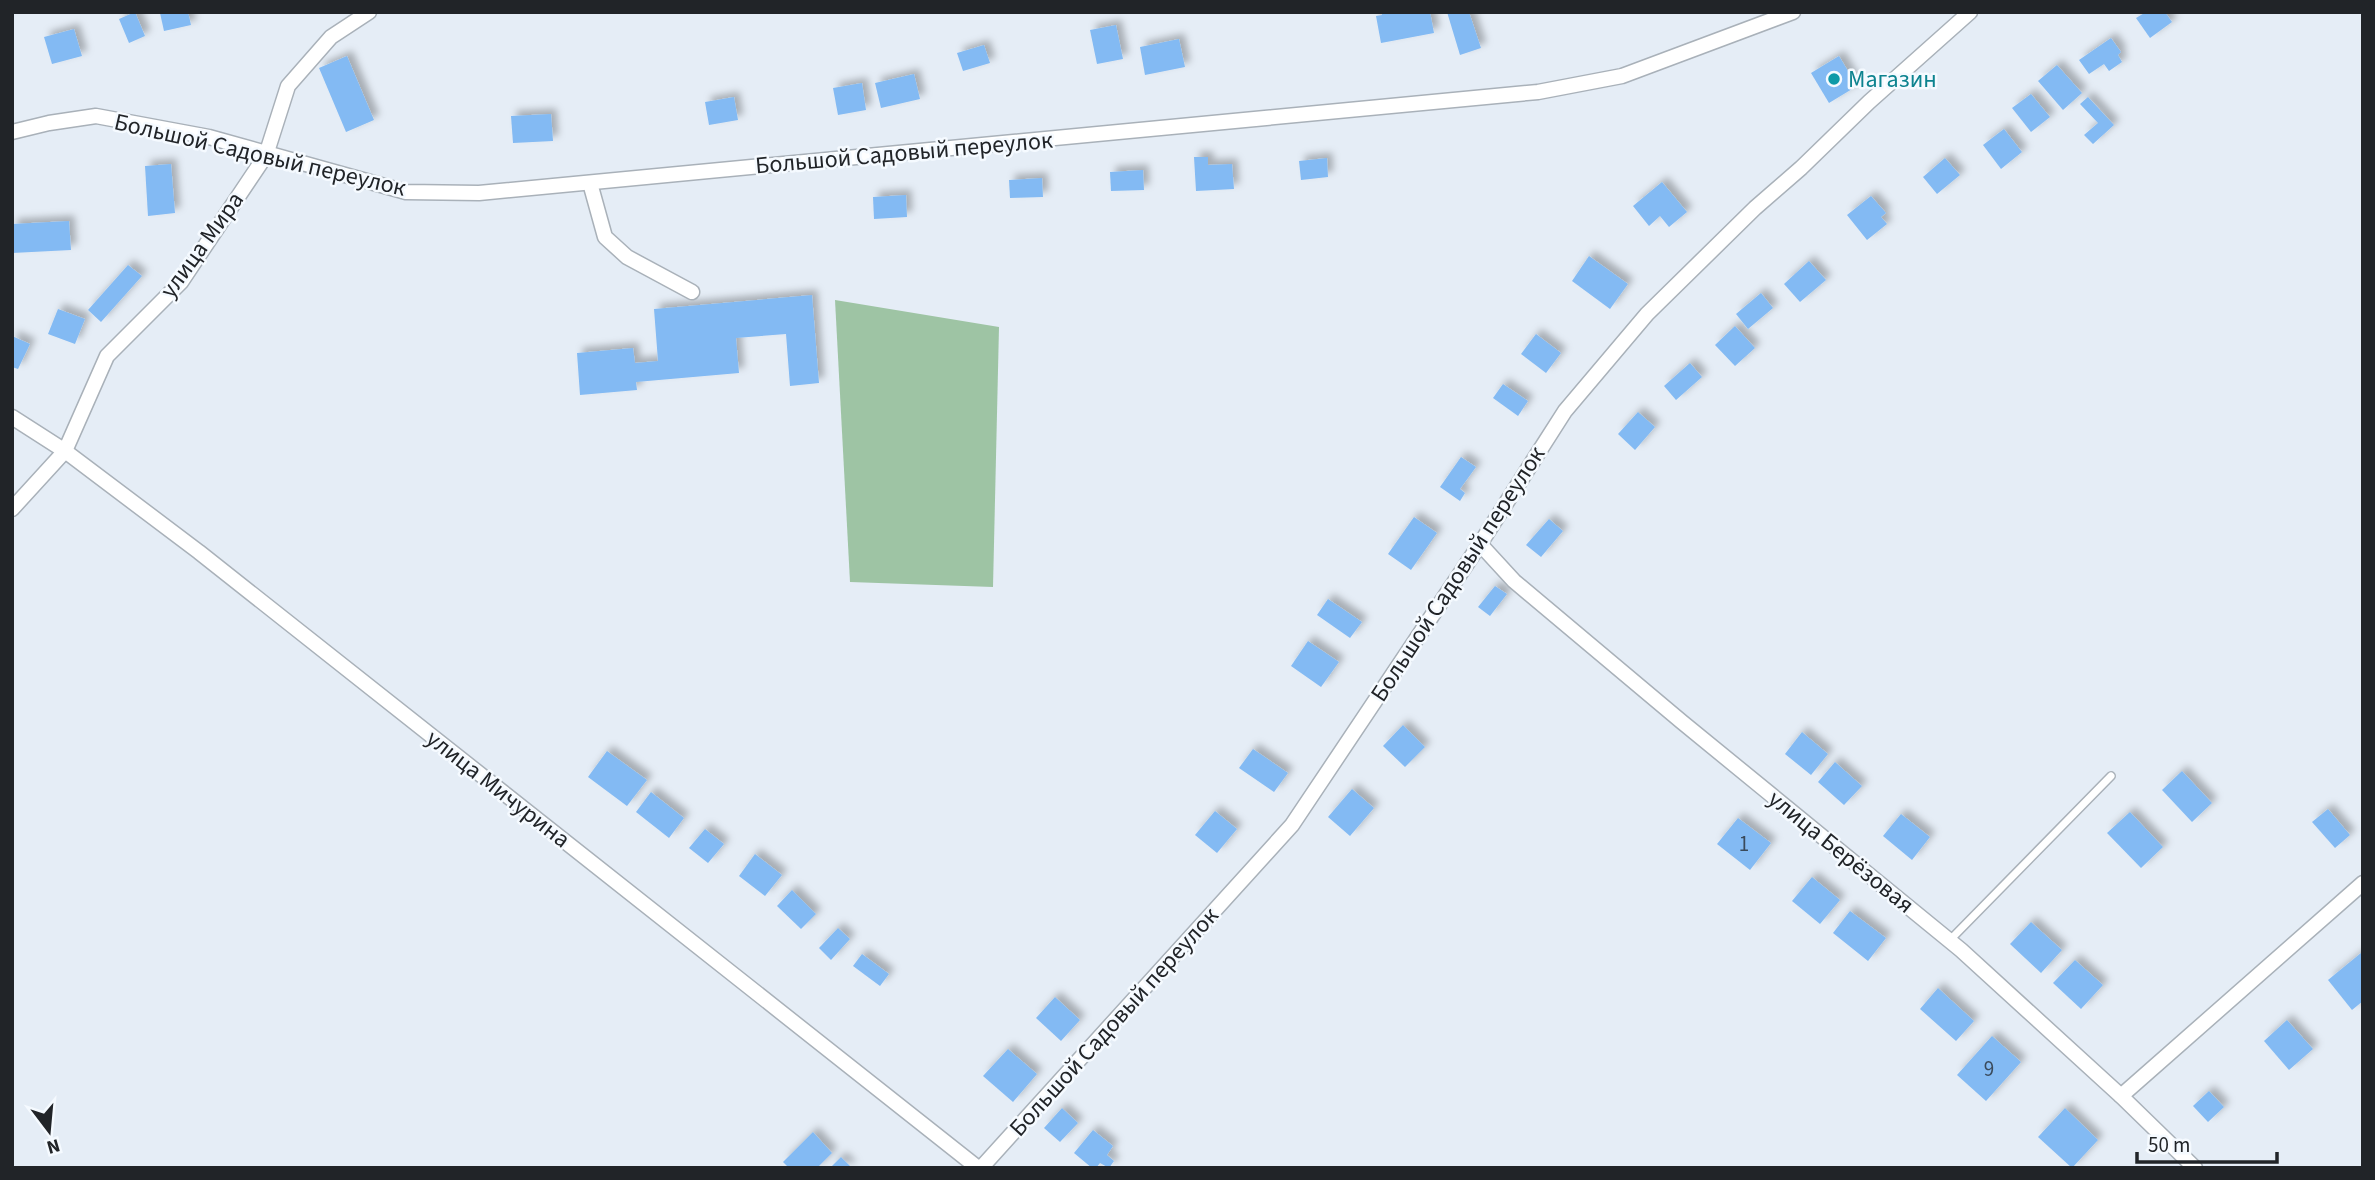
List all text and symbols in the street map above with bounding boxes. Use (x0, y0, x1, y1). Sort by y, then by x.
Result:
place label: Магазин (1848, 62, 1937, 97)
marker: Магазин (1826, 71, 1842, 87)
street label: Большой Садовый переулок (111, 104, 409, 206)
street label: Большой Садовый переулок (754, 123, 1054, 183)
street label: улица Мира (151, 185, 253, 305)
street label: Большой Садовый переулок (1362, 439, 1554, 709)
street label: улица Мичурина (418, 721, 578, 857)
street label: улица Берёзовая (1760, 782, 1922, 922)
house number: 1 (1739, 829, 1749, 859)
street label: Большой Садовый переулок (1001, 899, 1227, 1145)
house number: 9 (1984, 1054, 1994, 1084)
north arrow (14, 1096, 84, 1166)
scale bar (2137, 1120, 2277, 1164)
text: 50 m (2148, 1130, 2190, 1160)
text: N (43, 1131, 63, 1161)

